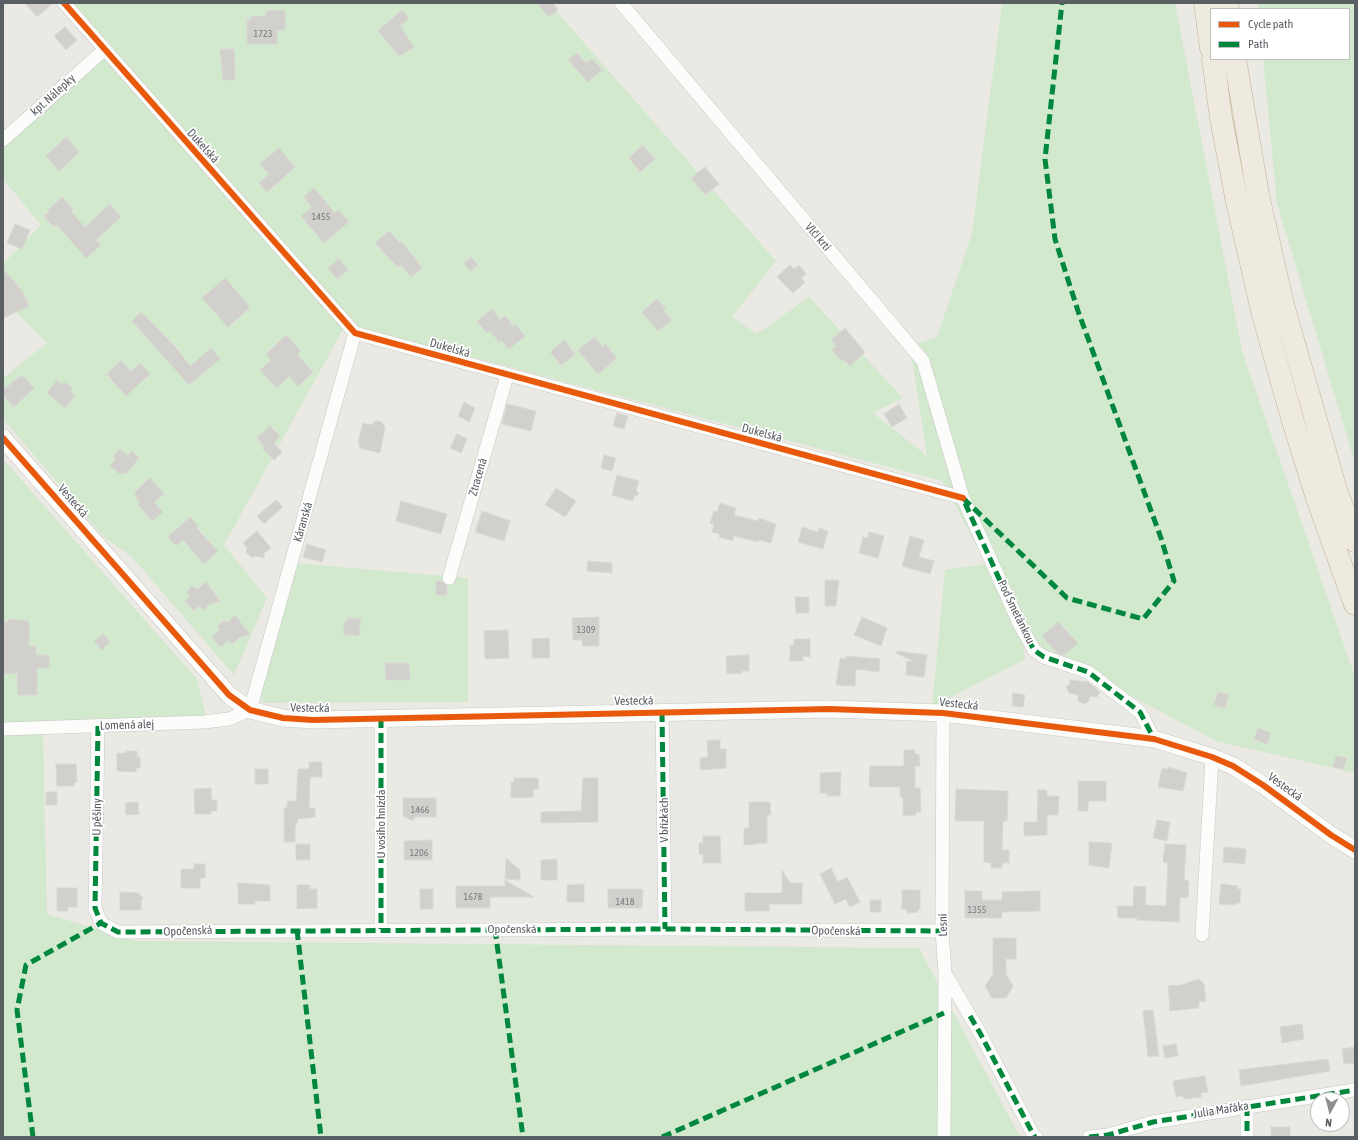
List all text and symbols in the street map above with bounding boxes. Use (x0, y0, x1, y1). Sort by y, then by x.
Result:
legend (1210, 8, 1350, 60)
text: Cycle path (1248, 17, 1293, 31)
house number: 1723 (254, 28, 272, 40)
text: Path (1248, 37, 1269, 51)
street label: kpt. Nálepky (28, 71, 78, 119)
street label: Dukelská (184, 126, 222, 166)
house number: 1455 (312, 211, 330, 223)
street label: Vlčí krtí (802, 220, 834, 254)
street label: Dukelská (428, 335, 472, 361)
street label: Dukelská (740, 421, 784, 445)
street label: Ztracená (466, 456, 490, 498)
street label: Vestecká (55, 481, 91, 521)
street label: Káranská (290, 500, 316, 544)
street label: Pod Smetánkou (994, 578, 1038, 646)
house number: 1309 (577, 624, 595, 636)
street label: Vestecká (614, 693, 654, 709)
street label: Vestecká (939, 695, 979, 713)
street label: Vestecká (290, 700, 330, 716)
street label: Lomená alej (100, 717, 154, 733)
street label: Vestecká (1265, 770, 1305, 804)
street label: U vosího hnízda (374, 789, 388, 859)
street label: U pěšiny (89, 798, 105, 836)
street label: V břízkách (657, 798, 671, 842)
house number: 1466 (411, 804, 429, 816)
house number: 1206 (410, 847, 428, 859)
house number: 1678 (464, 891, 482, 903)
house number: 1418 (616, 896, 634, 908)
house number: 1355 (968, 904, 986, 916)
street label: Lesní (936, 913, 950, 937)
street label: Opočenská (487, 922, 537, 936)
street label: Opočenská (163, 923, 213, 939)
street label: Opočenská (811, 923, 861, 939)
north arrow (1310, 1092, 1350, 1132)
street label: Julia Mařáka (1192, 1098, 1250, 1122)
text: N (1325, 1117, 1333, 1129)

